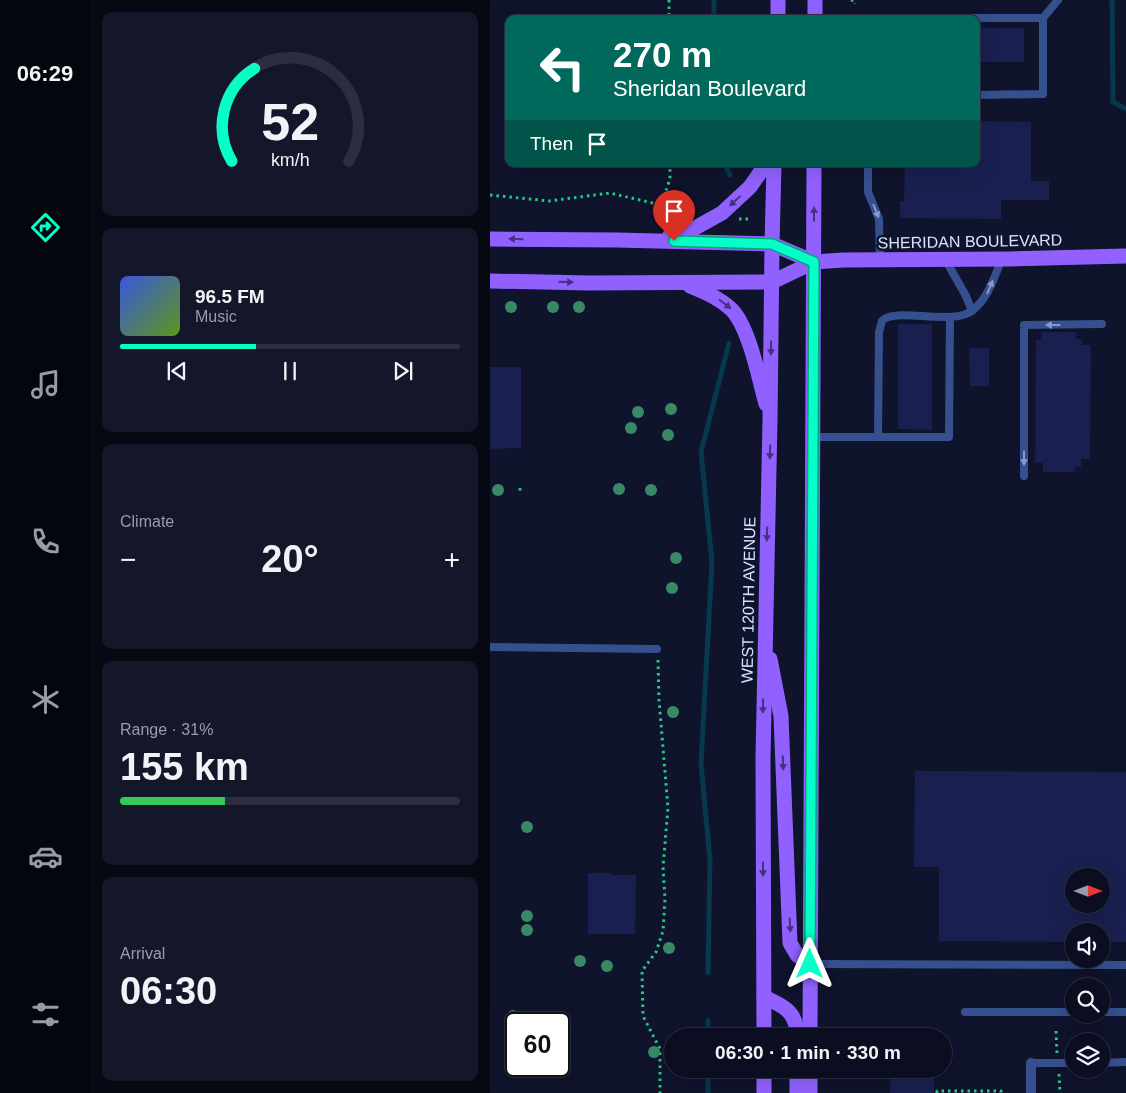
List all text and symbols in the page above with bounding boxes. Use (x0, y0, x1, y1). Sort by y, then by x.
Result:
icon: left (530, 35, 595, 100)
text: 270 m (613, 35, 712, 74)
text: 06:29 (17, 61, 73, 86)
text: Sheridan Boulevard (613, 76, 806, 101)
text: 52 (261, 93, 319, 151)
icon: arrive (583, 130, 611, 158)
text: Then (530, 133, 573, 154)
text: km/h (271, 150, 309, 170)
pin (653, 190, 695, 241)
one-way arrow (730, 195, 742, 207)
icon: arrive (660, 197, 688, 225)
one-way arrow (872, 204, 880, 219)
one-way arrow (810, 205, 818, 221)
icon: directions (28, 210, 63, 245)
street label: SHERIDAN BOULEVARD (878, 231, 1062, 252)
one-way arrow (508, 235, 524, 243)
one-way arrow (558, 278, 574, 286)
one-way arrow (986, 280, 994, 294)
text: 96.5 FM (195, 286, 265, 307)
one-way arrow (718, 299, 731, 310)
text: Music (195, 308, 237, 325)
one-way arrow (1045, 321, 1061, 329)
one-way arrow (767, 340, 775, 356)
icon: previous (163, 357, 191, 385)
icon: pause (276, 357, 304, 385)
icon: next (389, 357, 417, 385)
icon: music (28, 367, 63, 402)
one-way arrow (765, 445, 773, 461)
one-way arrow (1020, 450, 1028, 466)
text: Climate (120, 513, 174, 530)
street label: WEST 120TH AVENUE (739, 517, 758, 683)
icon: phone (28, 524, 63, 559)
one-way arrow (763, 526, 771, 542)
text: 20° (261, 538, 319, 580)
text: − (120, 544, 136, 575)
text: + (444, 544, 460, 575)
icon: climate (28, 682, 63, 717)
one-way arrow (759, 699, 767, 715)
text: Range · 31% (120, 721, 213, 738)
text: 155 km (120, 746, 249, 788)
one-way arrow (780, 755, 788, 771)
icon: car (28, 839, 63, 874)
one-way arrow (759, 861, 767, 877)
north arrow (1065, 868, 1110, 912)
map controls (1065, 868, 1110, 1078)
one-way arrow (786, 918, 794, 934)
button: sound (1065, 923, 1110, 968)
position arrow (783, 937, 835, 989)
text: Arrival (120, 945, 165, 962)
text: 06:30 (120, 970, 217, 1012)
button: search (1065, 978, 1110, 1023)
icon: filters (28, 997, 63, 1032)
speed limit sign: 60 (505, 1012, 570, 1077)
button: layers (1065, 1033, 1110, 1078)
text: 06:30 · 1 min · 330 m (715, 1042, 901, 1063)

